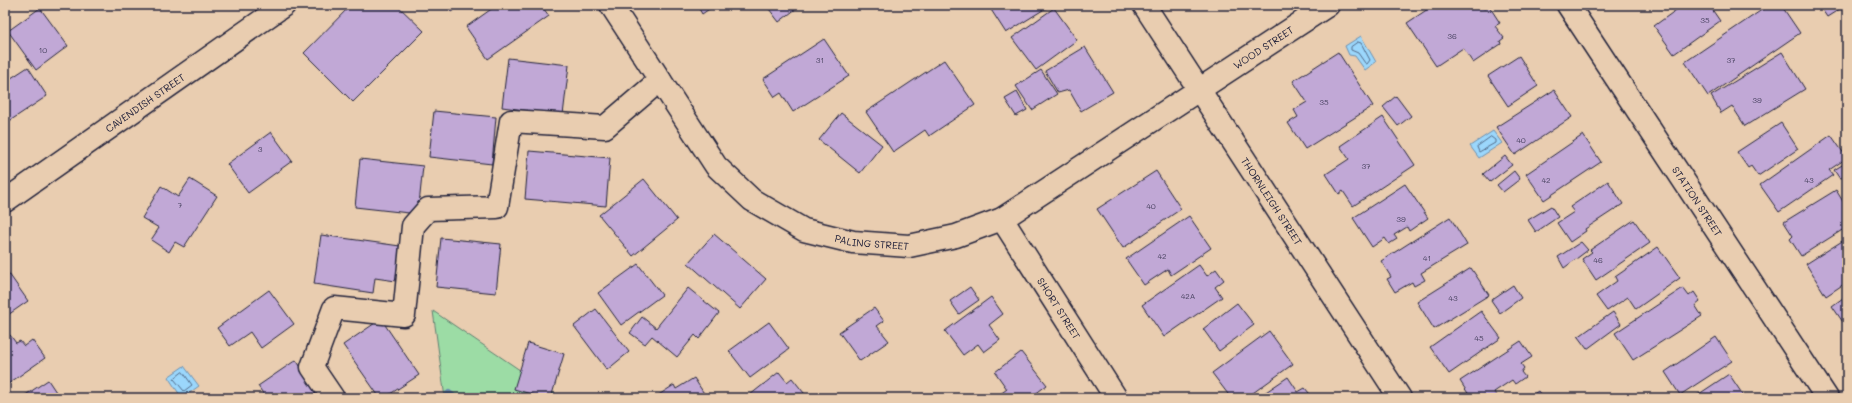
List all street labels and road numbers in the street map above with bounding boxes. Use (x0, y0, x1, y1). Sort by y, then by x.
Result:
street label: WOOD STREET (1230, 22, 1296, 72)
street label: CAVENDISH STREET (102, 70, 188, 135)
street label: THORNLEIGH STREET (1238, 154, 1306, 248)
street label: STATION STREET (1669, 163, 1726, 239)
street label: PALING STREET (833, 231, 910, 253)
street label: SHORT STREET (1034, 275, 1084, 342)

